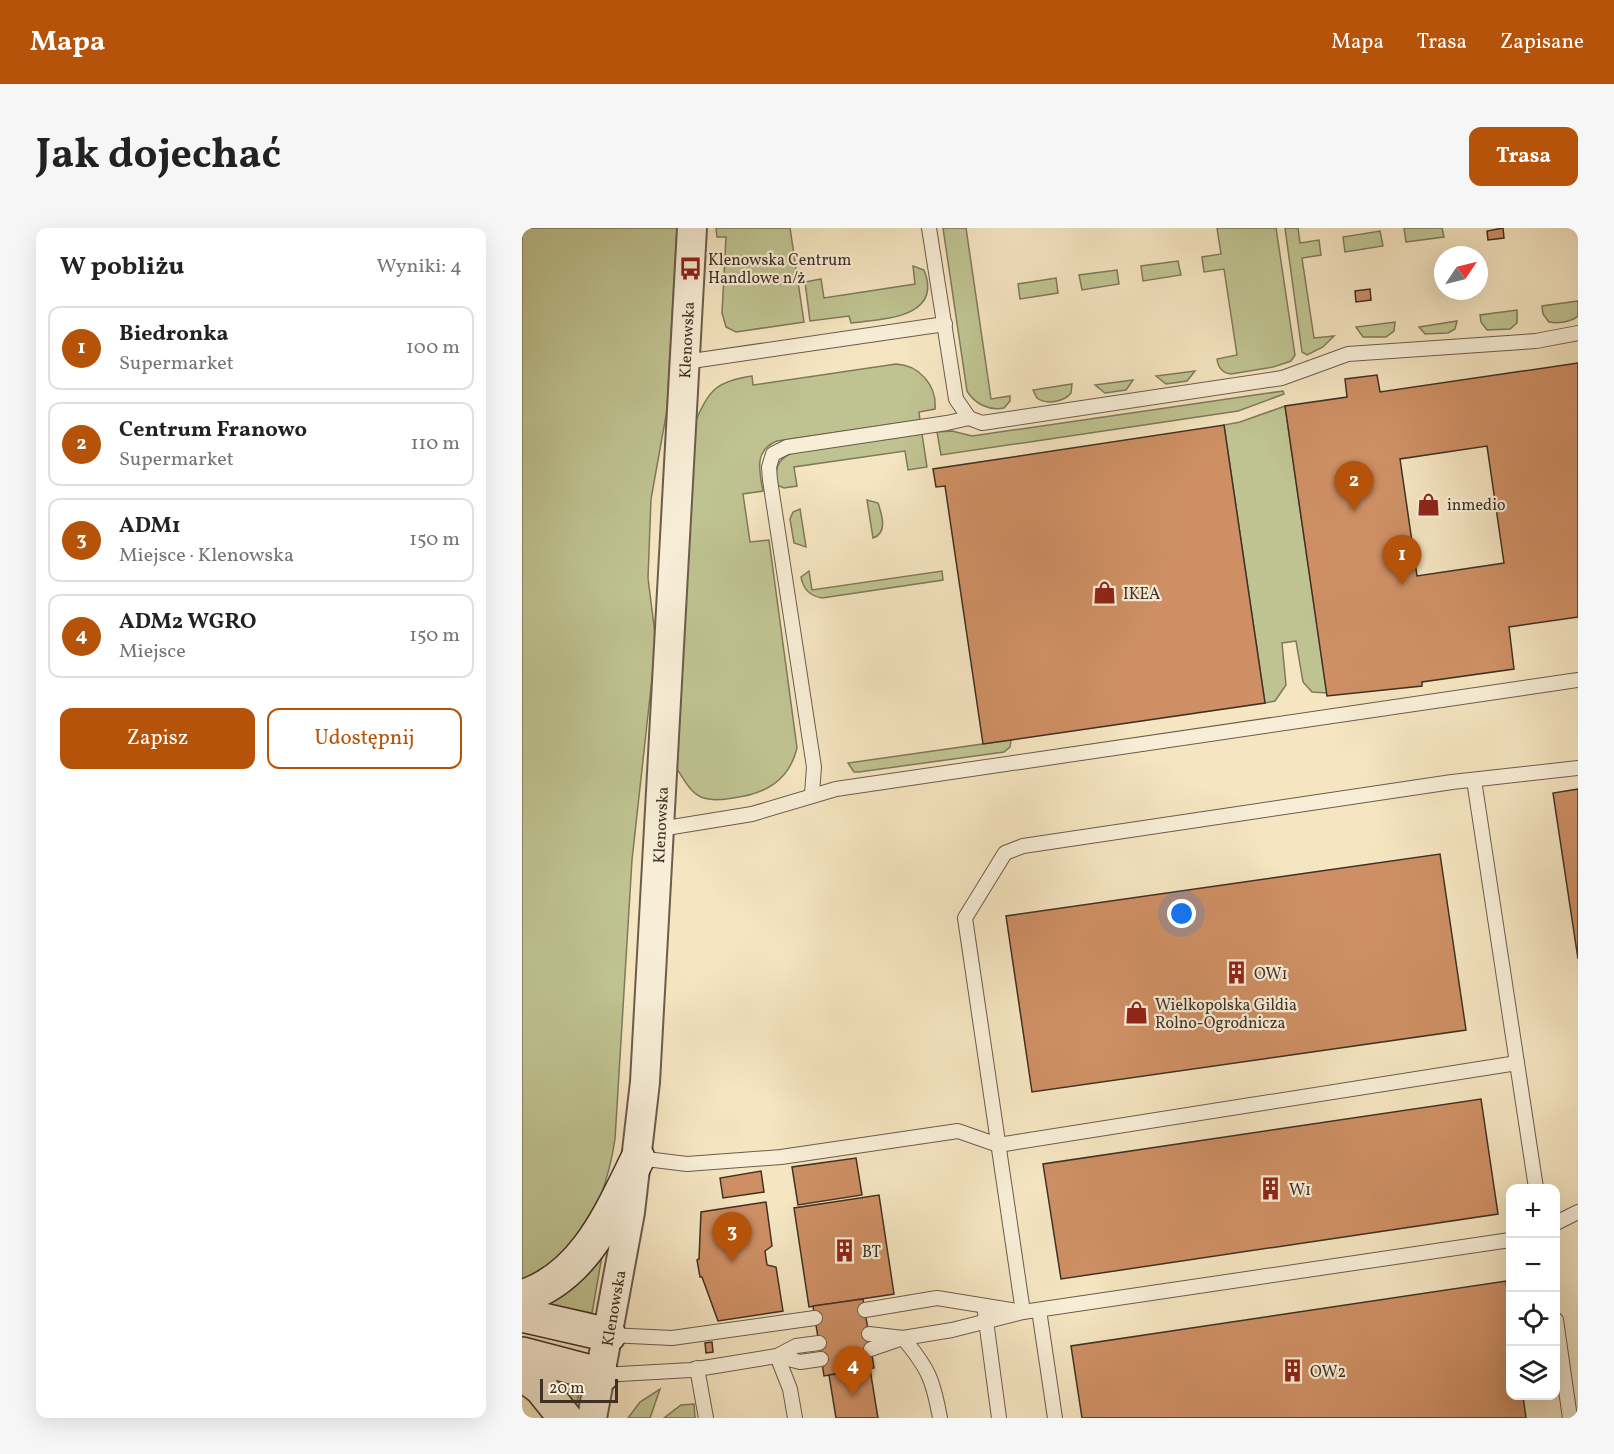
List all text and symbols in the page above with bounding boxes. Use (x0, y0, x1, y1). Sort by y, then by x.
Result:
text: Mapa (30, 23, 105, 62)
text: Mapa (1331, 28, 1384, 57)
text: Trasa (1417, 28, 1467, 57)
text: Zapisane (1500, 28, 1584, 57)
text: Jak dojechać (36, 127, 281, 186)
button: Trasa (1469, 127, 1578, 186)
north arrow (1434, 246, 1488, 300)
text: W pobliżu (60, 249, 184, 285)
place label: Klenowska Centrum Handlowe n/ż (708, 250, 851, 290)
text: Wyniki: 4 (376, 253, 462, 281)
bus stop icon: Klenowska Centrum Handlowe n/ż (677, 255, 703, 281)
street label: Klenowska (675, 301, 701, 379)
text: Biedronka (119, 319, 229, 350)
text: 1 (77, 334, 86, 362)
text: 100 m (406, 334, 460, 362)
text: Supermarket (119, 350, 234, 378)
text: Centrum Franowo (119, 415, 307, 446)
text: 2 (76, 430, 87, 458)
text: 110 m (411, 430, 460, 458)
text: Supermarket (119, 446, 234, 474)
pin: 2 (1334, 462, 1374, 511)
shop icon: inmedio (1416, 491, 1442, 517)
place label: inmedio (1447, 495, 1505, 517)
text: ADM1 (119, 511, 181, 542)
text: 3 (76, 526, 87, 554)
text: 150 m (409, 526, 460, 554)
pin: 1 (1382, 536, 1422, 585)
text: Miejsce · Klenowska (119, 542, 294, 570)
shop icon: IKEA (1092, 580, 1118, 606)
place label: IKEA (1123, 584, 1160, 606)
text: ADM2 WGRO (119, 607, 256, 638)
text: 4 (75, 622, 88, 650)
text: 150 m (409, 622, 460, 650)
text: Miejsce (119, 638, 186, 666)
button: Zapisz (60, 708, 255, 769)
button: Udostępnij (267, 708, 462, 769)
street label: Klenowska (649, 786, 675, 864)
your location (1167, 899, 1196, 928)
building icon: OW1 (1223, 960, 1249, 986)
place label: OW1 (1254, 964, 1288, 986)
place label: Wielkopolska Gildia Rolno-Ogrodnicza (1155, 995, 1297, 1035)
shop icon: Wielkopolska Gildia Rolno-Ogrodnicza (1124, 1000, 1150, 1026)
building icon: W1 (1258, 1176, 1284, 1202)
place label: W1 (1289, 1180, 1311, 1202)
map controls (1506, 1184, 1560, 1400)
button: + (1506, 1184, 1560, 1238)
pin: 3 (712, 1212, 752, 1262)
building icon: BT (831, 1238, 857, 1264)
button: − (1506, 1238, 1560, 1292)
place label: BT (862, 1242, 881, 1264)
street label: Klenowska (597, 1268, 632, 1348)
button: locate (1506, 1292, 1560, 1346)
pin: 4 (834, 1346, 872, 1396)
button: layers (1506, 1346, 1560, 1400)
building icon: OW2 (1279, 1358, 1305, 1384)
place label: OW2 (1310, 1362, 1346, 1384)
scale bar (540, 1376, 618, 1404)
text: 20 m (549, 1378, 584, 1400)

